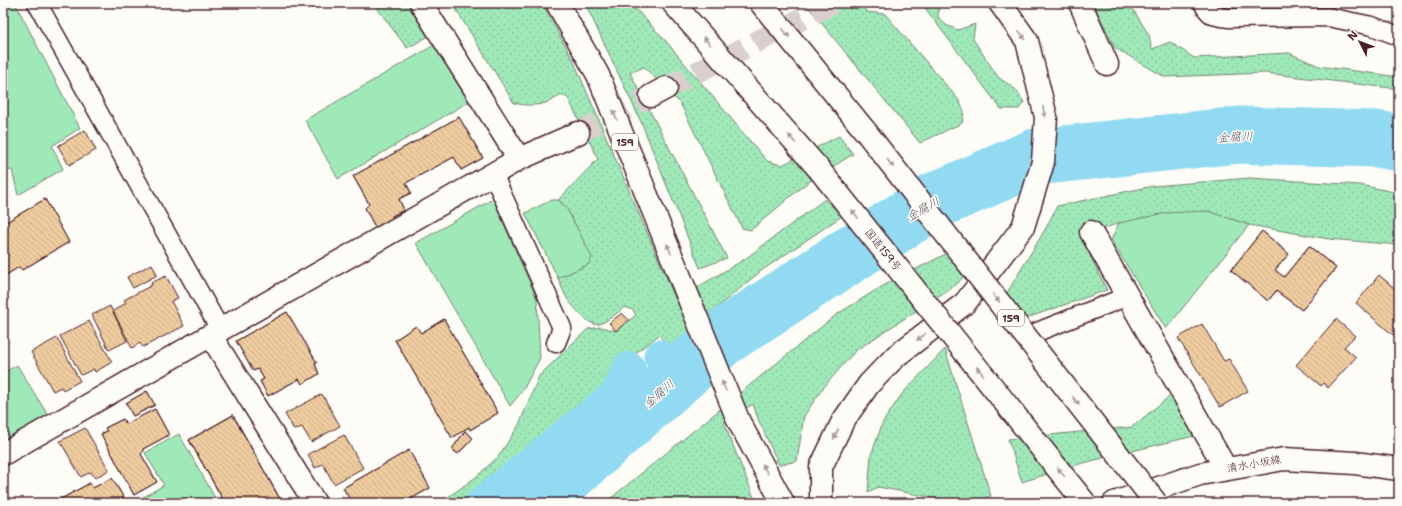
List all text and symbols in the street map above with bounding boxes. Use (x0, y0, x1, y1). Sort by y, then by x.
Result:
north arrow (1340, 22, 1380, 62)
text: N (1344, 27, 1362, 44)
one-way arrow (781, 28, 790, 39)
one-way arrow (1018, 30, 1026, 40)
one-way arrow (702, 36, 711, 47)
one-way arrow (1042, 106, 1048, 118)
one-way arrow (611, 109, 617, 121)
water label: 金腐川 (1217, 128, 1253, 146)
road number: 159 (612, 134, 638, 150)
one-way arrow (788, 134, 797, 144)
one-way arrow (886, 157, 895, 168)
water label: 金腐川 (903, 193, 943, 225)
one-way arrow (851, 209, 859, 220)
street label: 国道159号 (861, 225, 905, 275)
one-way arrow (665, 242, 671, 254)
one-way arrow (992, 293, 1001, 304)
road number: 159 (998, 310, 1024, 326)
one-way arrow (916, 332, 926, 340)
one-way arrow (975, 365, 984, 376)
water label: 金腐川 (640, 376, 678, 412)
one-way arrow (721, 379, 727, 391)
one-way arrow (1072, 395, 1080, 406)
one-way arrow (833, 428, 839, 439)
street label: 清水小坂線 (1226, 452, 1282, 476)
one-way arrow (761, 463, 768, 475)
one-way arrow (1056, 467, 1065, 478)

